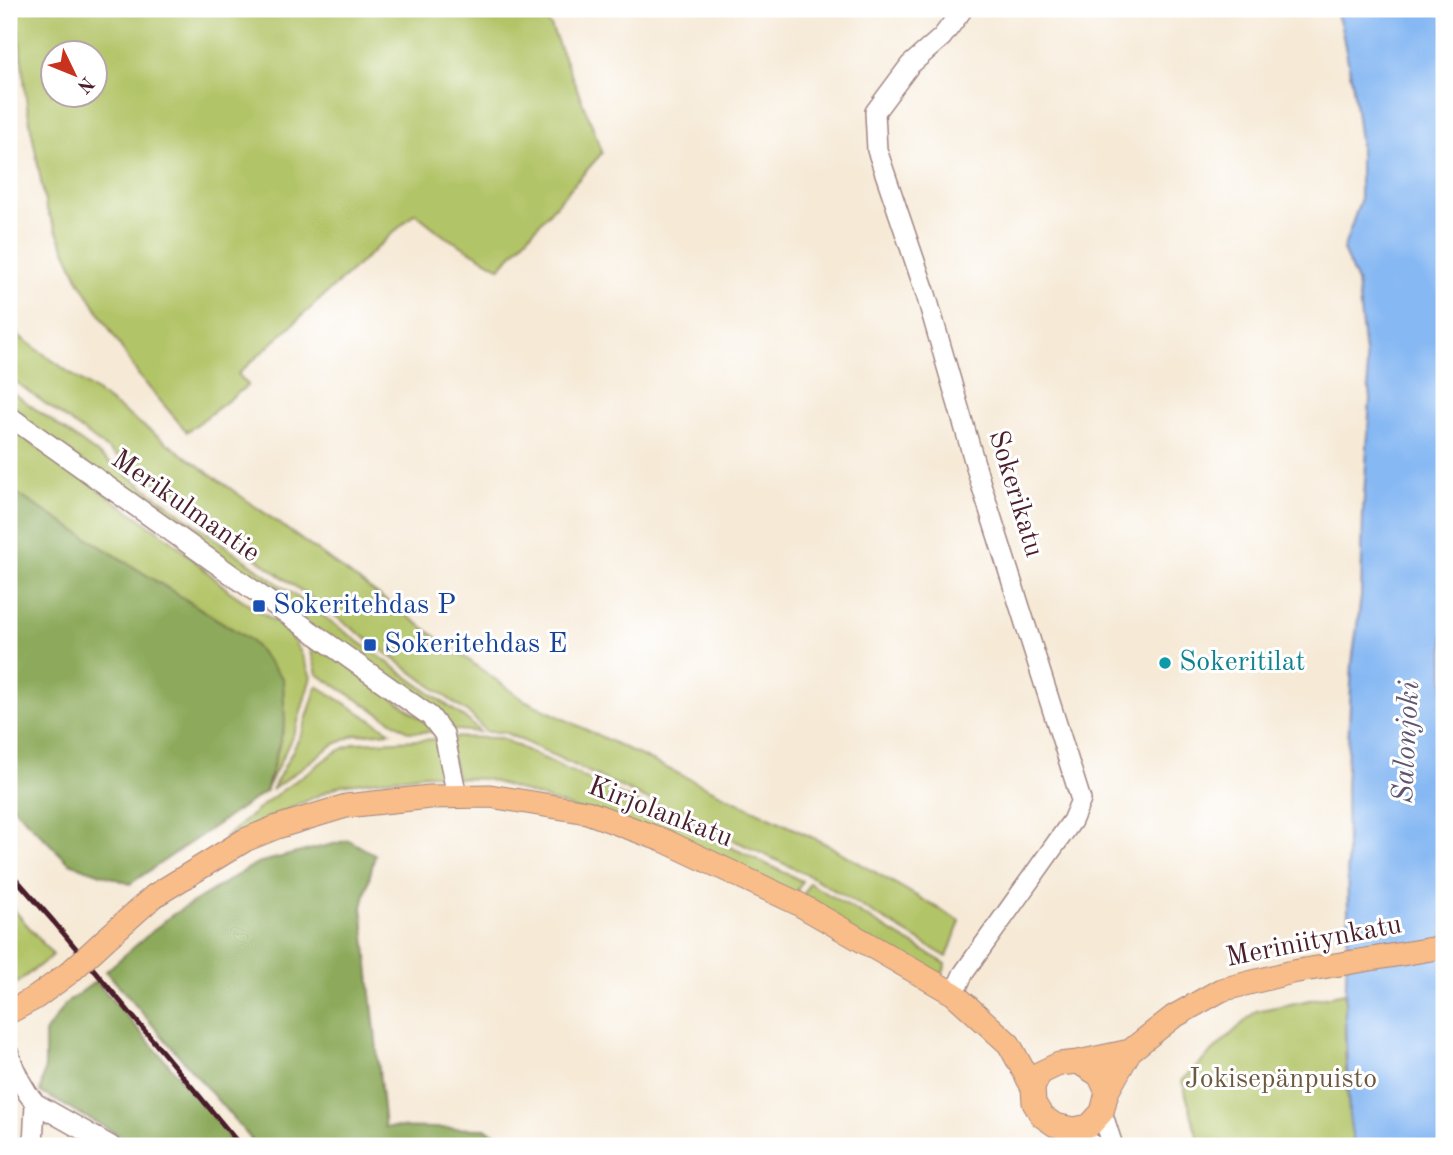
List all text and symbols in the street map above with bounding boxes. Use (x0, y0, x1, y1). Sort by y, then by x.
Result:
north arrow (38, 38, 108, 108)
text: N (72, 72, 97, 96)
street label: Sokerikatu (982, 427, 1048, 561)
street label: Merikulmantie (106, 446, 264, 568)
place label: Sokeritehdas P (273, 592, 456, 620)
marker: Sokeritehdas P (251, 598, 267, 614)
place label: Sokeritehdas E (384, 631, 567, 659)
marker: Sokeritehdas E (362, 637, 378, 653)
place label: Sokeritilat (1179, 649, 1305, 677)
marker: Sokeritilat (1157, 655, 1173, 671)
water label: Salonjoki (1389, 680, 1425, 804)
street label: Kirjolankatu (584, 773, 736, 853)
street label: Meriniitynkatu (1224, 911, 1404, 973)
park label: Jokisepänpuisto (1185, 1066, 1377, 1094)

